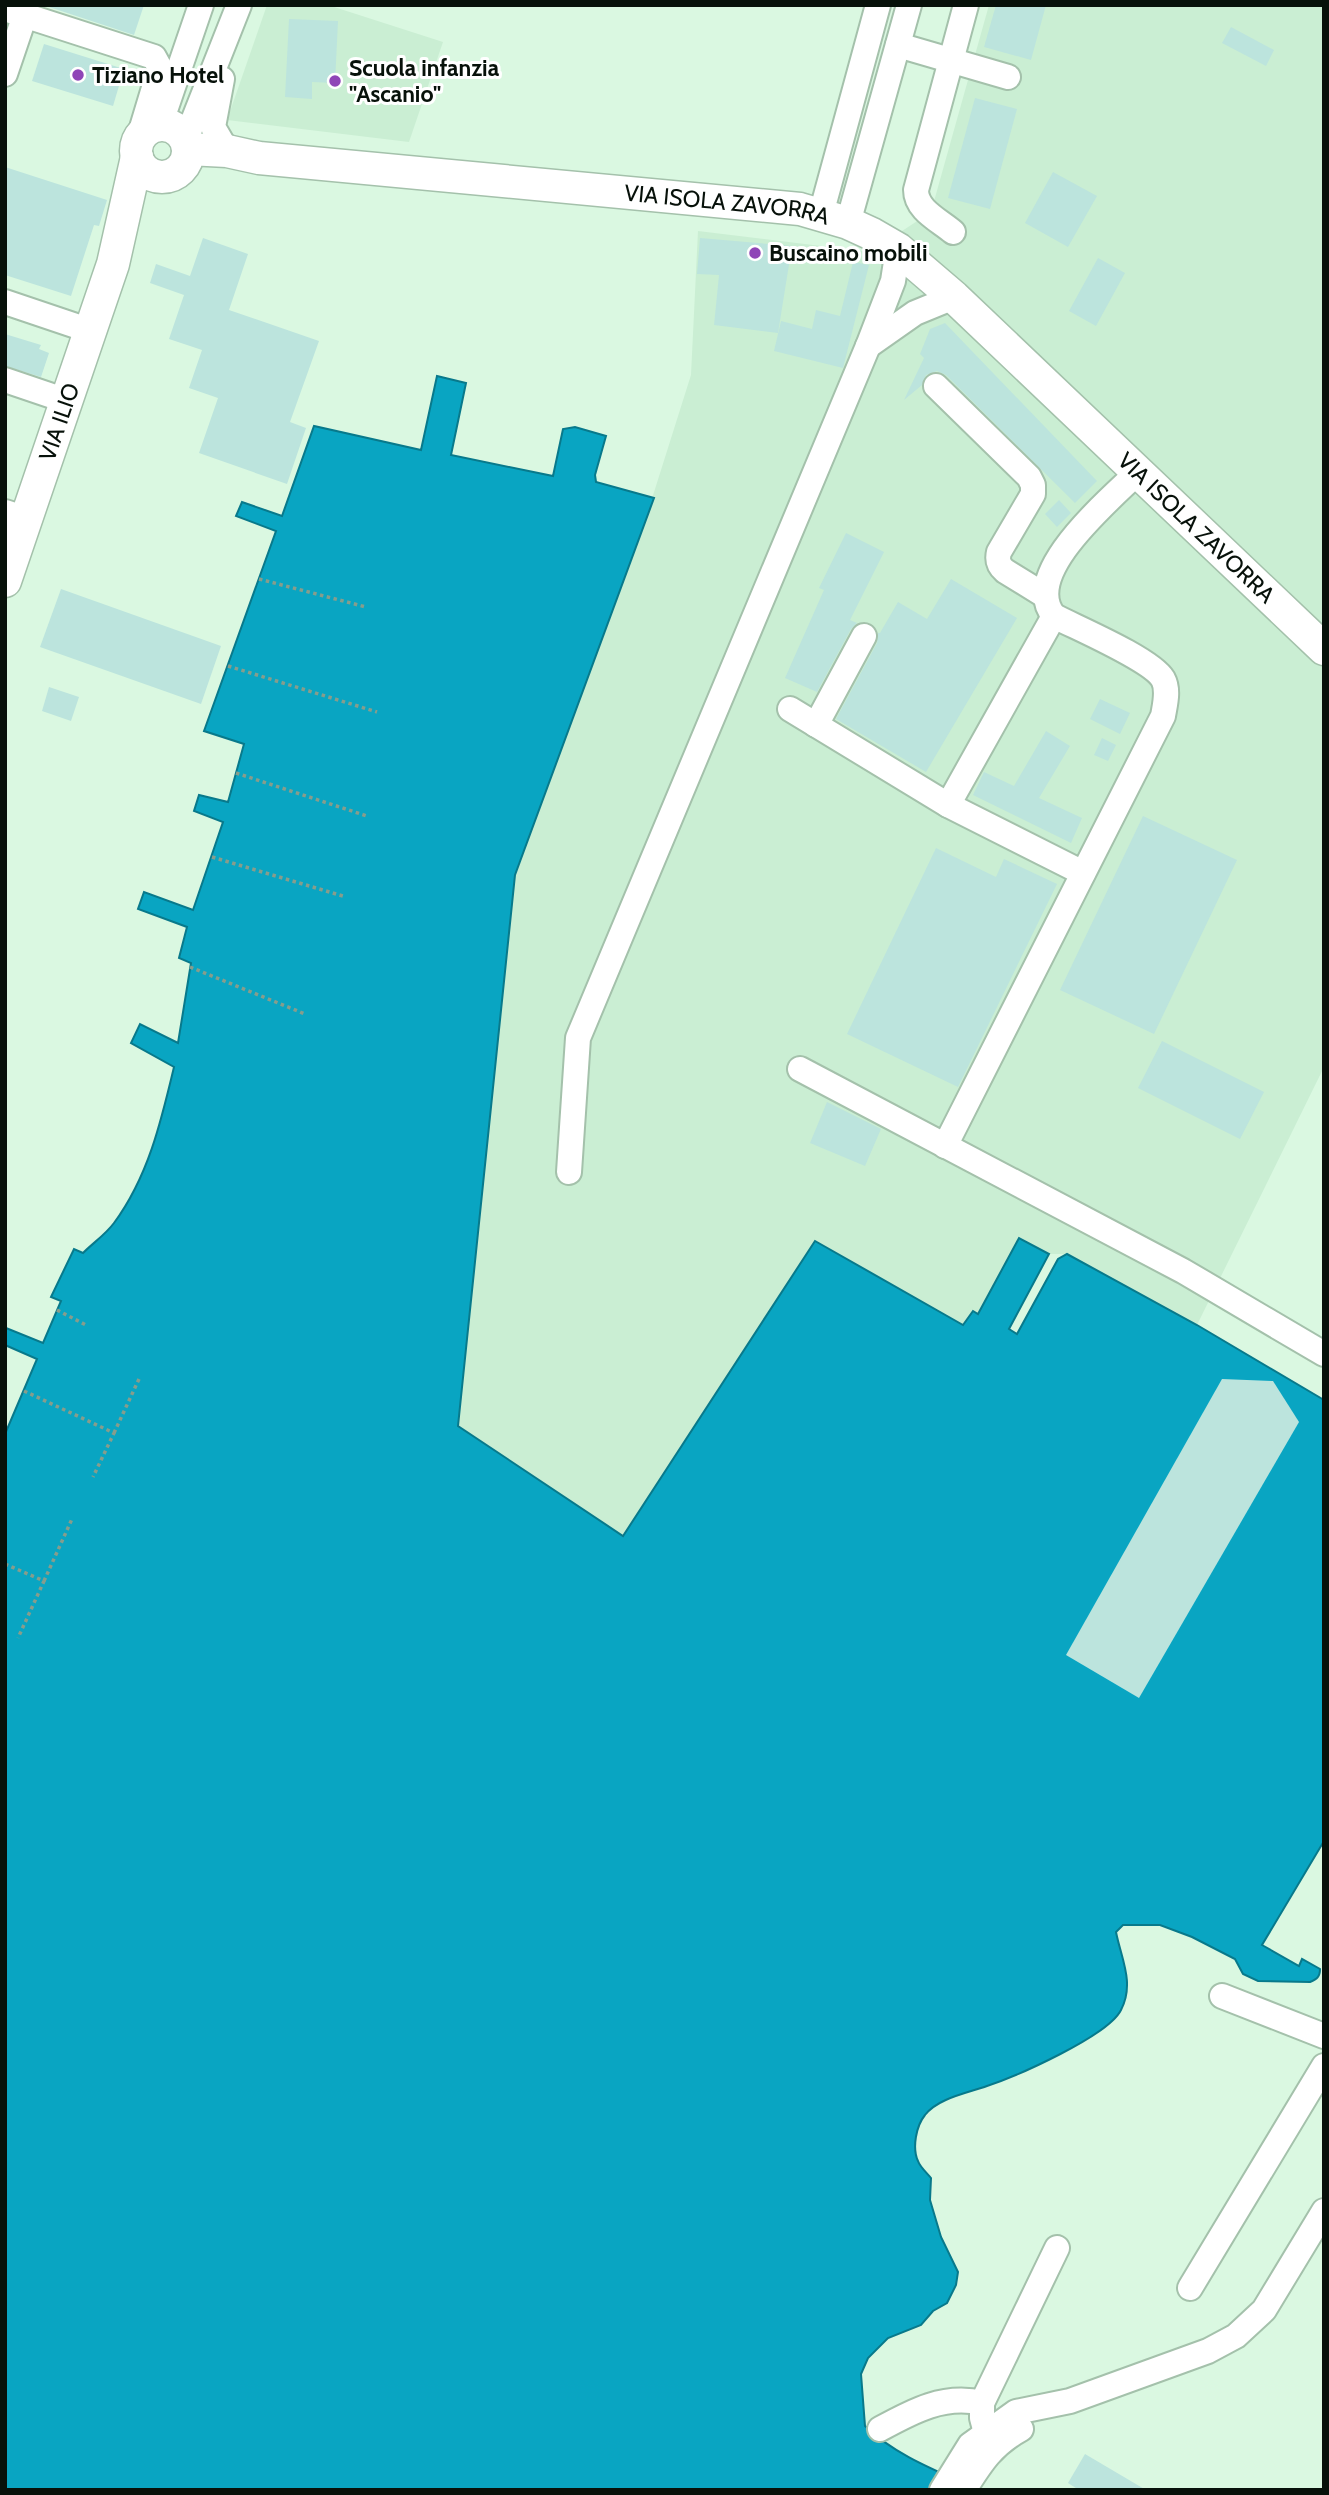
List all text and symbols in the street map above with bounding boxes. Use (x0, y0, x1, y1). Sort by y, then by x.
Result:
place label: Scuola infanzia "Ascanio" (349, 54, 500, 108)
place label: Tiziano Hotel (92, 61, 224, 89)
marker: Tiziano Hotel (70, 67, 86, 83)
marker: Scuola infanzia "Ascanio" (327, 73, 343, 89)
street label: VIA ISOLA ZAVORRA (623, 179, 833, 231)
place label: Buscaino mobili (769, 239, 927, 267)
marker: Buscaino mobili (747, 245, 763, 261)
street label: VIA ILIO (33, 379, 85, 464)
street label: VIA ISOLA ZAVORRA (1112, 446, 1281, 609)

